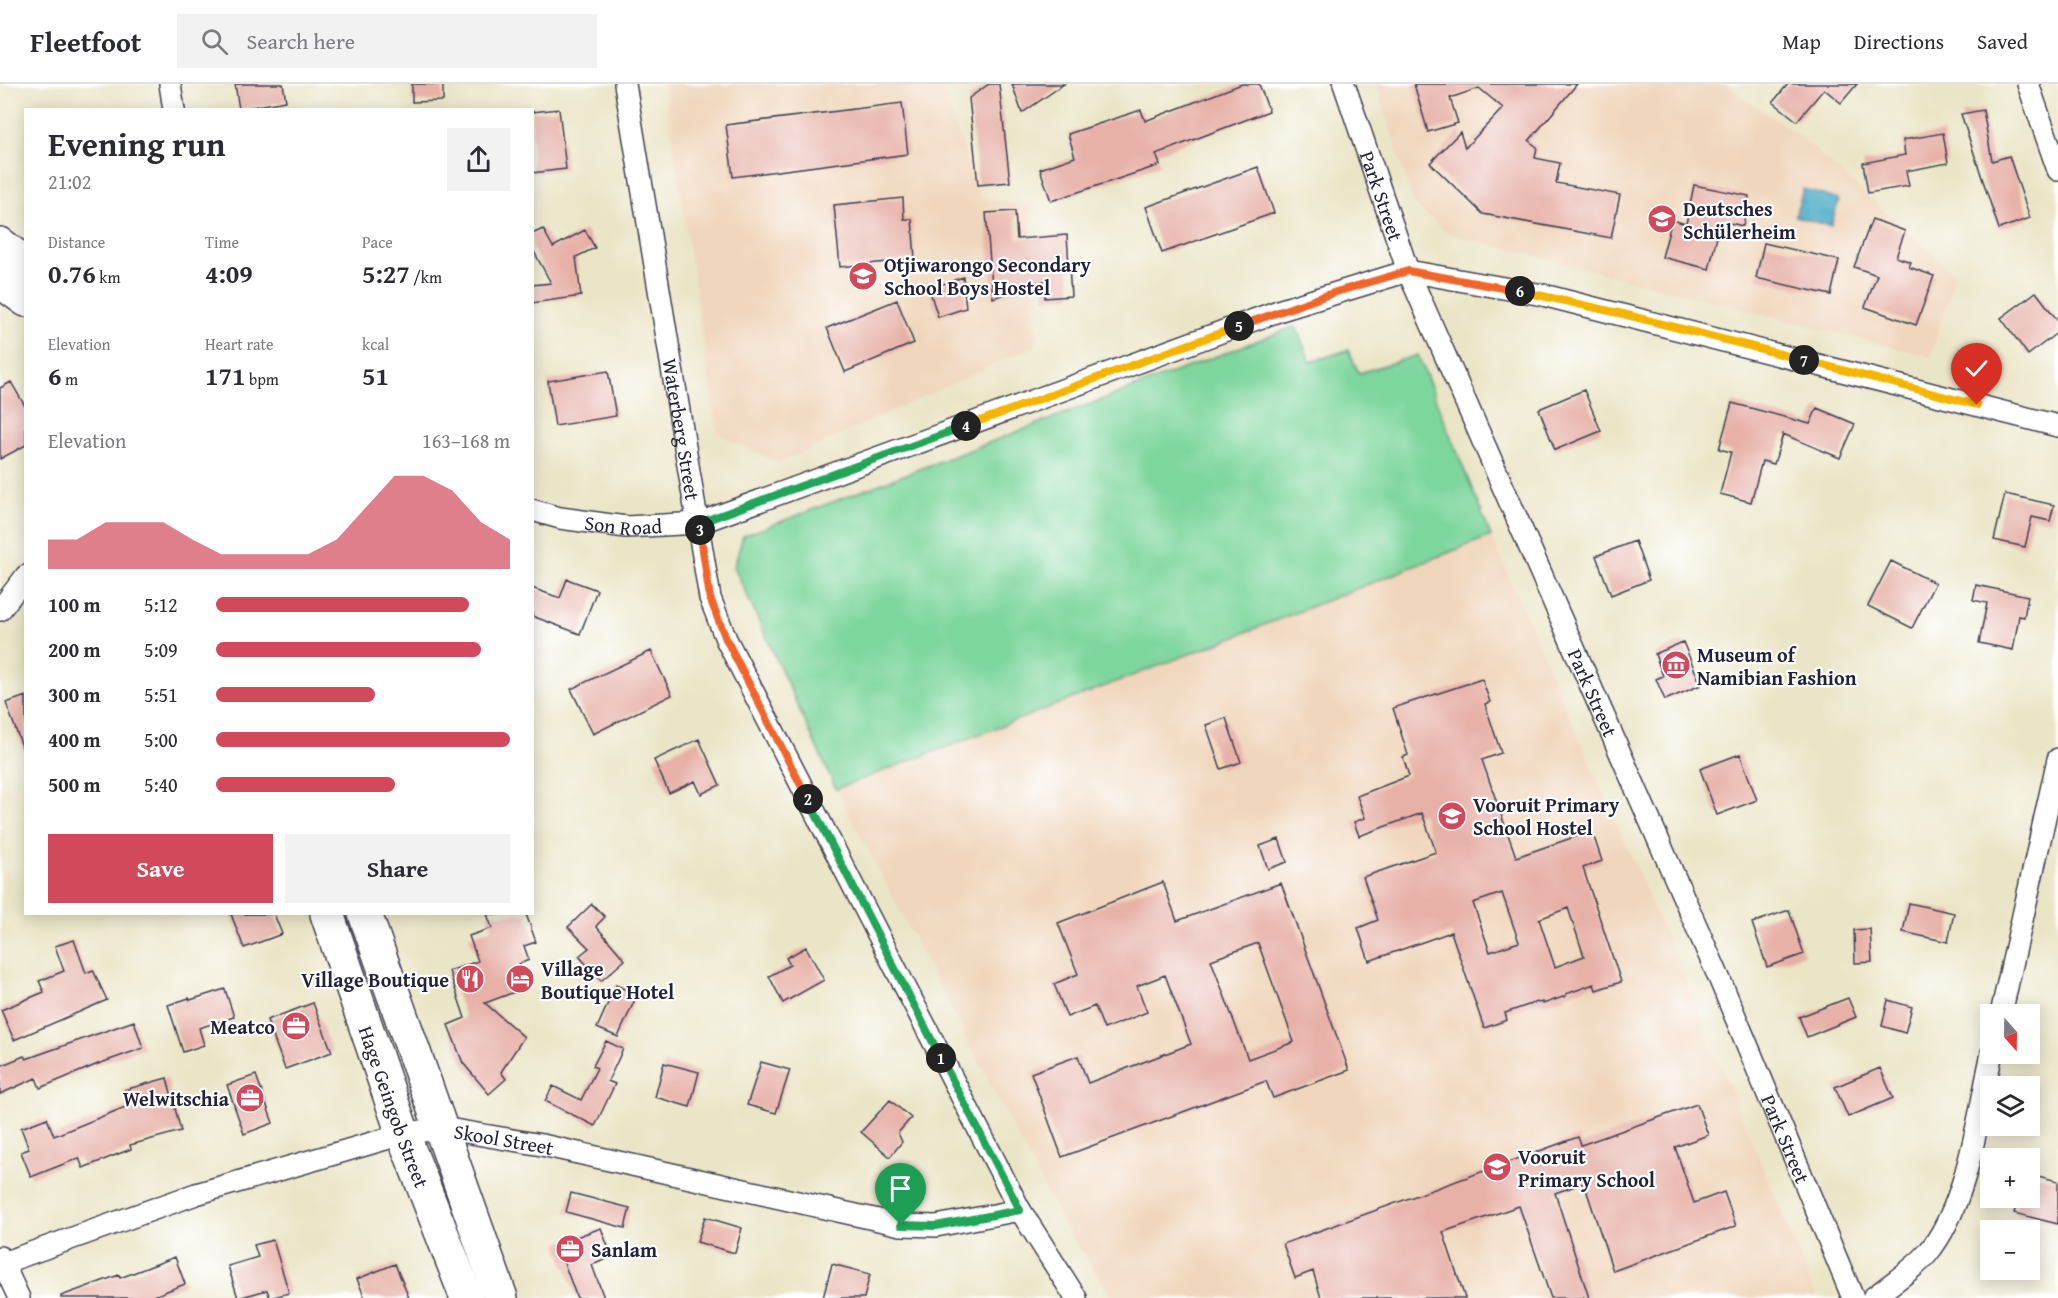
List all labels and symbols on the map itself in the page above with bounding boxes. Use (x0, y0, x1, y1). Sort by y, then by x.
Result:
street label: Park Street (1353, 147, 1411, 245)
place label: Deutsches Schülerheim (1683, 194, 1796, 246)
school or university icon: Deutsches Schülerheim (1646, 203, 1678, 235)
place label: Otjiwarongo Secondary School Boys Hostel (884, 250, 1092, 302)
school or university icon: Otjiwarongo Secondary School Boys Hostel (847, 260, 879, 292)
pin: 6 (1505, 276, 1535, 306)
pin: 5 (1224, 311, 1254, 341)
pin (1951, 343, 2002, 405)
pin: 7 (1789, 345, 1819, 375)
street label: Waterberg Street (656, 356, 708, 502)
pin: 4 (951, 411, 981, 441)
street label: Son Road (583, 507, 663, 542)
pin: 3 (685, 515, 715, 545)
place label: Museum of Namibian Fashion (1697, 640, 1857, 692)
street label: Park Street (1561, 644, 1626, 741)
museum icon: Museum of Namibian Fashion (1660, 649, 1692, 681)
pin: 2 (793, 784, 823, 814)
place label: Vooruit Primary School Hostel (1473, 790, 1620, 842)
school or university icon: Vooruit Primary School Hostel (1436, 800, 1468, 832)
place label: Village Boutique Hotel (541, 954, 674, 1006)
restaurant icon: Village Boutique (454, 963, 486, 995)
hotel icon: Village Boutique Hotel (504, 963, 536, 995)
place label: Village Boutique (301, 965, 449, 994)
north arrow (1980, 1004, 2040, 1064)
office icon: Meatco (280, 1010, 312, 1042)
place label: Meatco (210, 1012, 275, 1041)
street label: Hage Geingob Street (352, 1022, 437, 1192)
pin: 1 (926, 1043, 956, 1073)
office icon: Welwitschia (234, 1082, 266, 1114)
place label: Welwitschia (123, 1084, 230, 1113)
street label: Park Street (1755, 1090, 1818, 1187)
street label: Skool Street (452, 1116, 557, 1162)
place label: Vooruit Primary School (1518, 1142, 1655, 1194)
school or university icon: Vooruit Primary School (1481, 1151, 1513, 1183)
pin (875, 1163, 926, 1225)
office icon: Sanlam (554, 1233, 586, 1265)
place label: Sanlam (591, 1235, 657, 1264)

